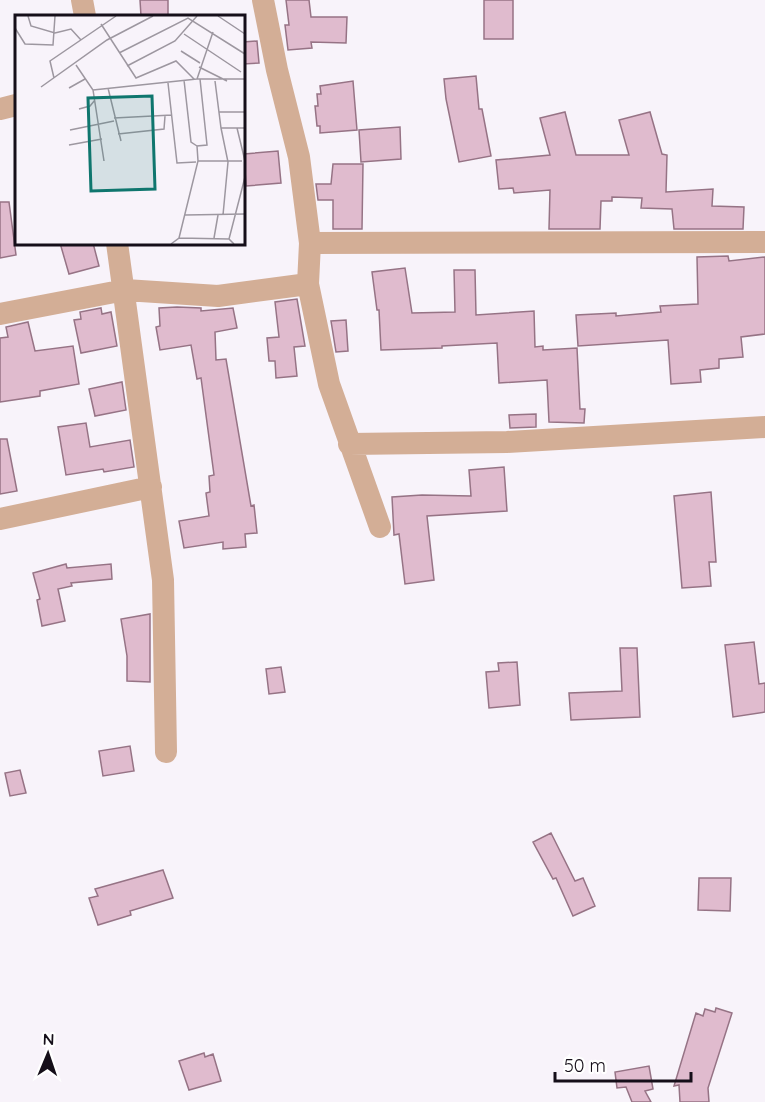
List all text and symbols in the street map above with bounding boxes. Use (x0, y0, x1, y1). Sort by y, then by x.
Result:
inset map (15, 15, 244, 244)
north arrow (18, 1024, 78, 1084)
text: N (42, 1029, 55, 1049)
scale bar (555, 1045, 692, 1083)
text: 50 m (564, 1054, 606, 1077)

